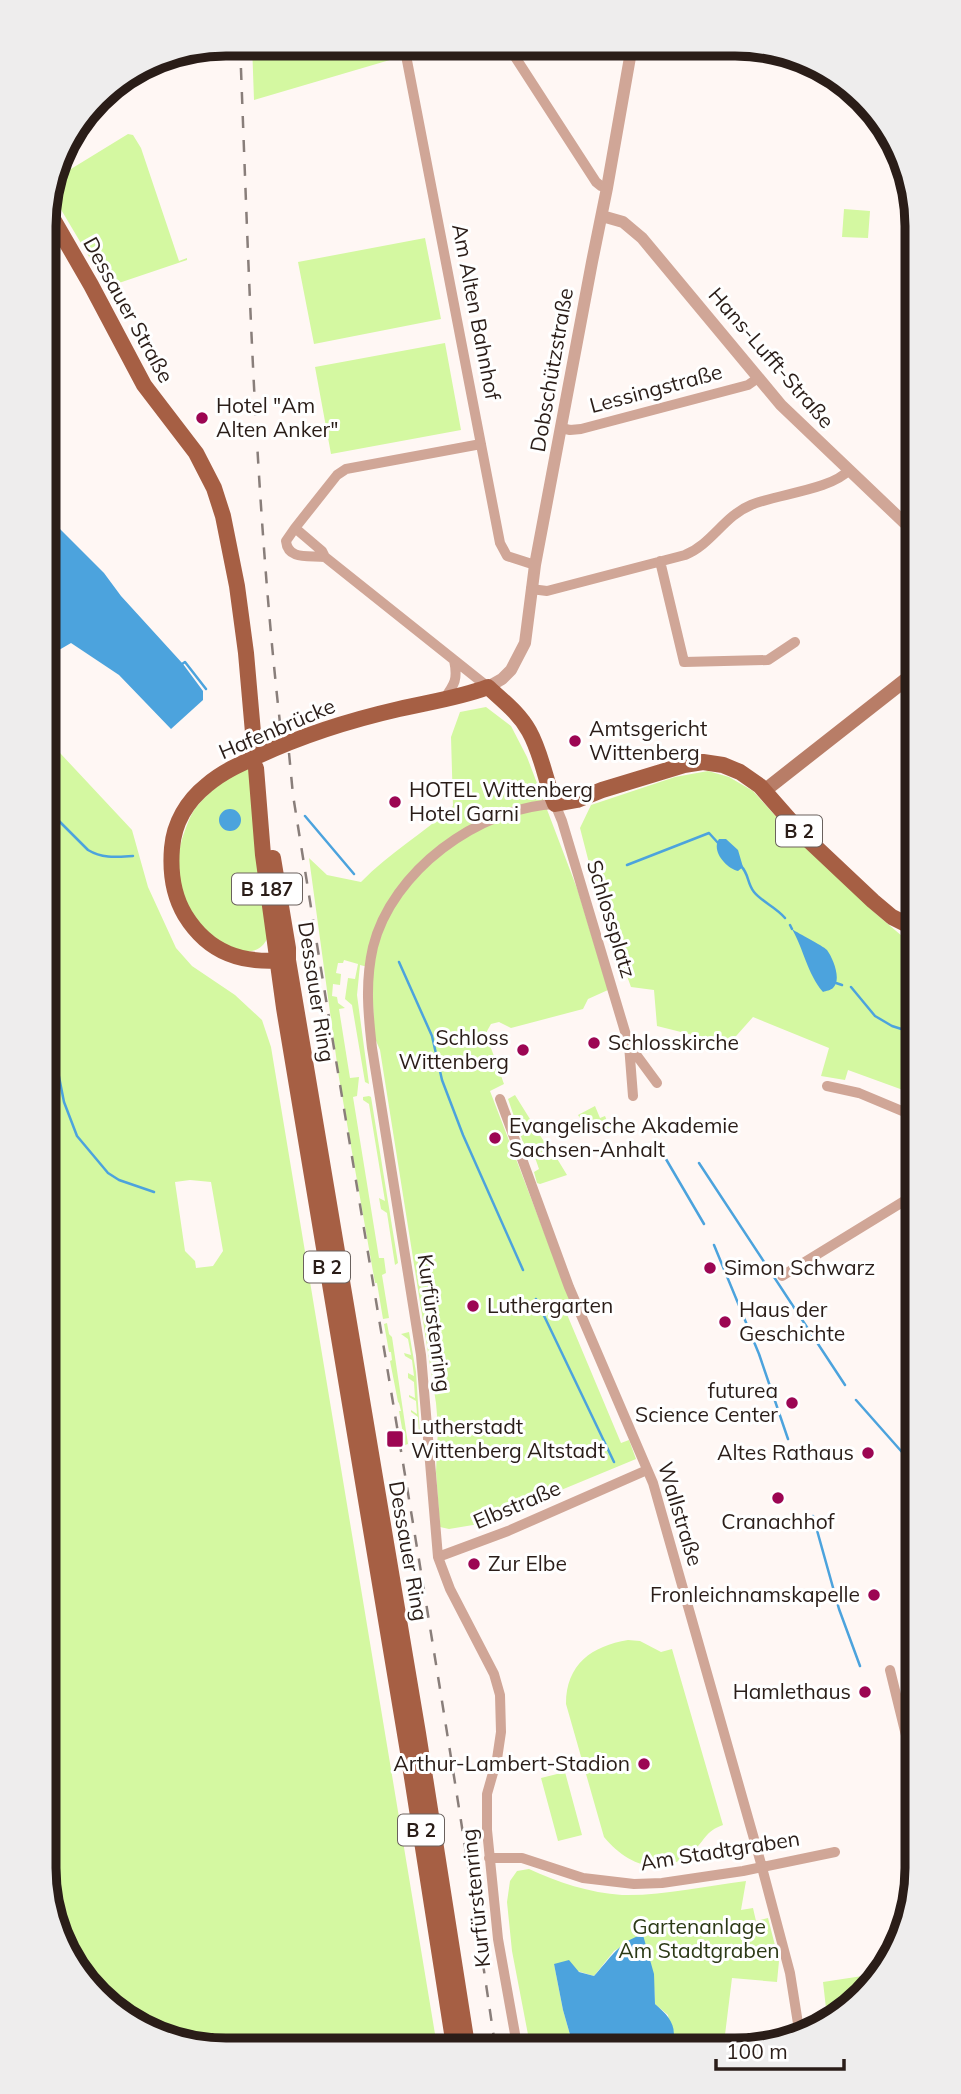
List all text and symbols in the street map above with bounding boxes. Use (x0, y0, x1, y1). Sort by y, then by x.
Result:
street label: Am Alten Bahnhof (447, 221, 507, 403)
street label: Dessauer Straße (78, 232, 180, 387)
street label: Hans-Lufft-Straße (704, 282, 840, 433)
street label: Dobschützstraße (524, 286, 578, 454)
street label: Lessingstraße (587, 358, 725, 418)
place label: Hotel "Am Alten Anker" (216, 392, 338, 442)
marker: Hotel "Am Alten Anker" (194, 410, 210, 426)
street label: Hafenbrücke (214, 692, 339, 764)
place label: Amtsgericht Wittenberg (589, 715, 707, 765)
marker: Amtsgericht Wittenberg (567, 733, 583, 749)
place label: HOTEL Wittenberg Hotel Garni (409, 776, 593, 826)
marker: HOTEL Wittenberg Hotel Garni (387, 794, 403, 810)
road number: B 2 (776, 816, 822, 846)
street label: Schlossplatz (582, 857, 642, 981)
road number: B 187 (232, 874, 302, 904)
street label: Dessauer Ring (293, 920, 341, 1064)
place label: Schloss Wittenberg (398, 1024, 509, 1074)
place label: Schlosskirche (608, 1029, 739, 1055)
marker: Schlosskirche (586, 1035, 602, 1051)
marker: Schloss Wittenberg (515, 1042, 531, 1058)
place label: Evangelische Akademie Sachsen-Anhalt (509, 1112, 739, 1162)
marker: Evangelische Akademie Sachsen-Anhalt (487, 1130, 503, 1146)
road number: B 2 (304, 1252, 350, 1282)
street label: Kurfürstenring (412, 1252, 458, 1394)
place label: Simon Schwarz (724, 1254, 875, 1280)
marker: Simon Schwarz (702, 1260, 718, 1276)
place label: Luthergarten (487, 1292, 613, 1318)
place label: Haus der Geschichte (739, 1296, 845, 1346)
marker: Luthergarten (465, 1298, 481, 1314)
marker: Haus der Geschichte (717, 1314, 733, 1330)
place label: futurea Science Center (635, 1377, 778, 1427)
marker: futurea Science Center (784, 1395, 800, 1411)
place label: Lutherstadt Wittenberg Altstadt (411, 1413, 605, 1463)
marker: Lutherstadt Wittenberg Altstadt (385, 1429, 405, 1449)
place label: Altes Rathaus (717, 1439, 854, 1465)
marker: Altes Rathaus (860, 1445, 876, 1461)
street label: Wallstraße (653, 1459, 709, 1569)
street label: Elbstraße (469, 1474, 564, 1534)
street label: Dessauer Ring (384, 1479, 434, 1623)
marker: Cranachhof (770, 1490, 786, 1506)
place label: Cranachhof (721, 1508, 836, 1534)
place label: Zur Elbe (488, 1550, 567, 1576)
marker: Zur Elbe (466, 1556, 482, 1572)
place label: Fronleichnamskapelle (650, 1581, 860, 1607)
marker: Fronleichnamskapelle (866, 1587, 882, 1603)
place label: Hamlethaus (733, 1678, 851, 1704)
marker: Hamlethaus (857, 1684, 873, 1700)
place label: Arthur-Lambert-Stadion (393, 1750, 630, 1776)
marker: Arthur-Lambert-Stadion (636, 1756, 652, 1772)
road number: B 2 (398, 1814, 444, 1846)
street label: Am Stadtgraben (638, 1825, 802, 1875)
street label: Kurfürstenring (455, 1828, 495, 1969)
park label: Gartenanlage Am Stadtgraben (618, 1913, 780, 1963)
scale bar (716, 2028, 844, 2072)
text: 100 m (726, 2038, 788, 2064)

